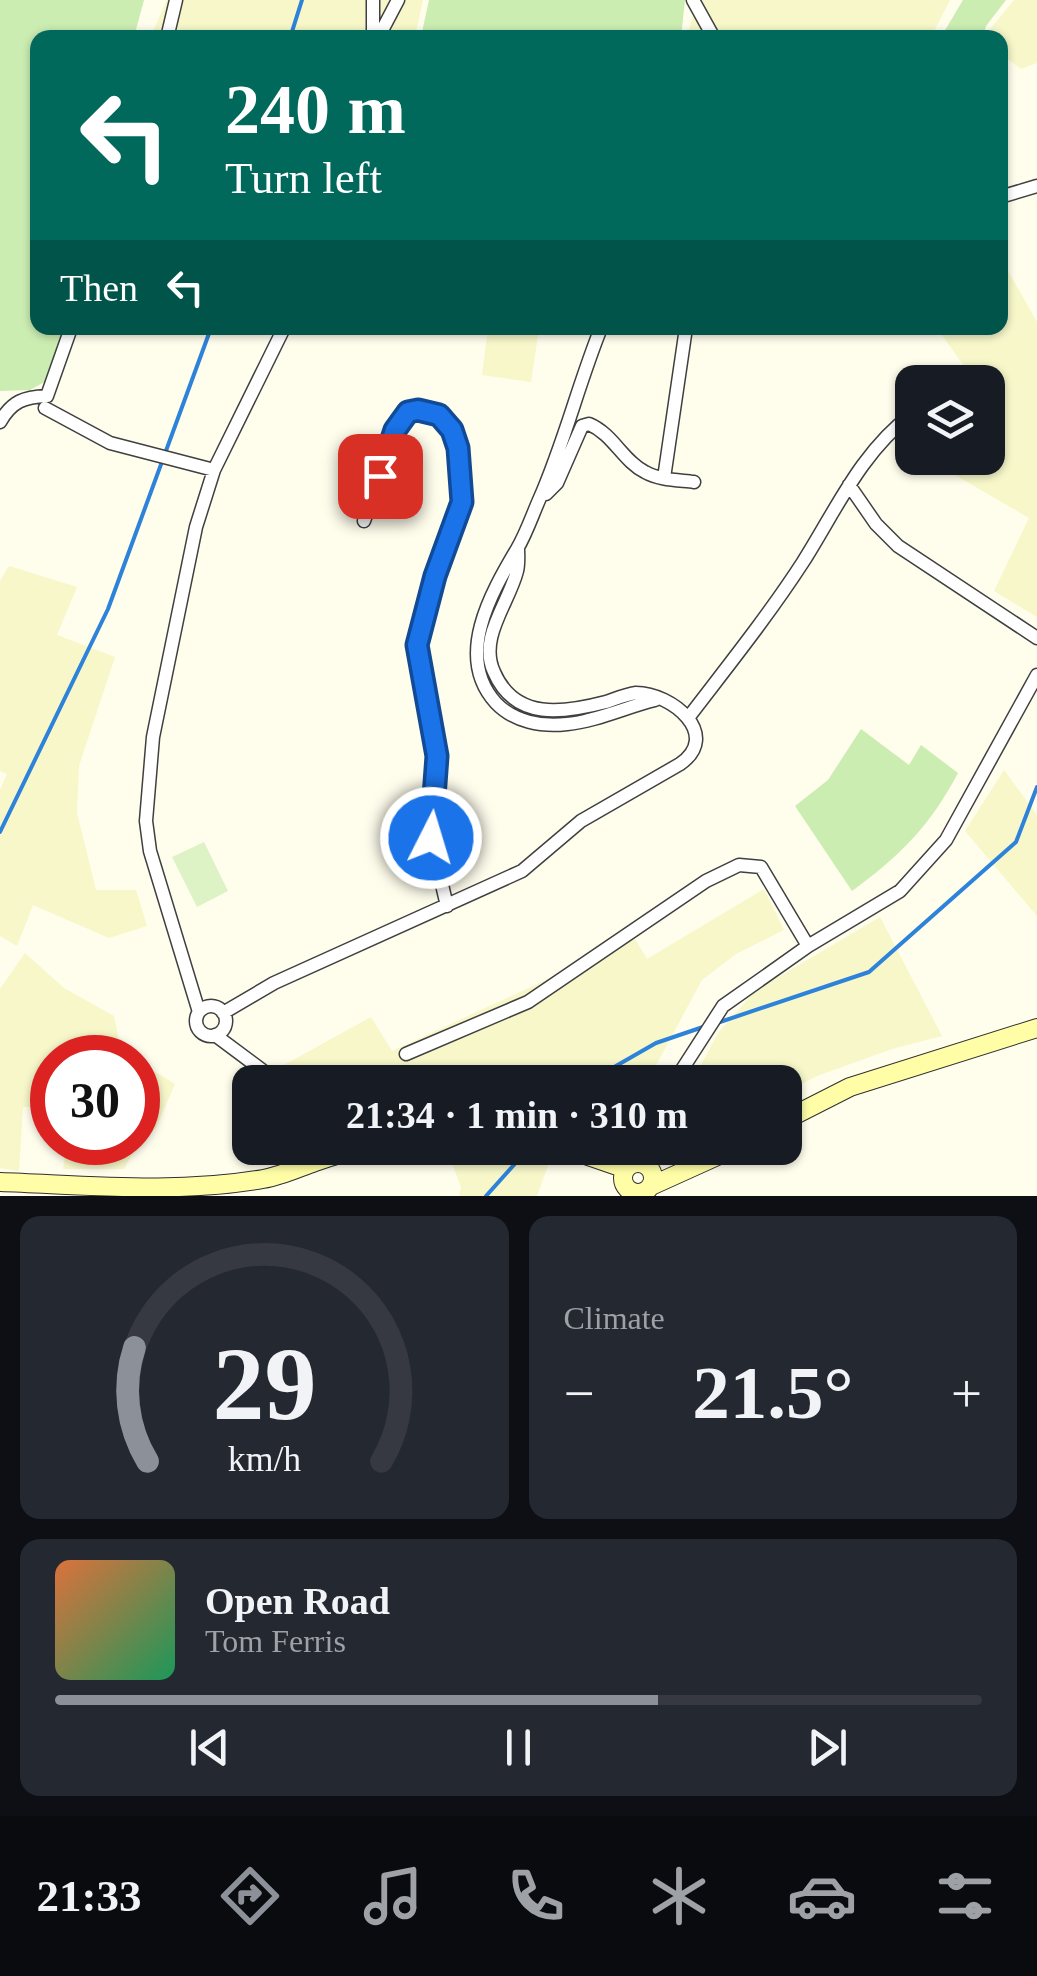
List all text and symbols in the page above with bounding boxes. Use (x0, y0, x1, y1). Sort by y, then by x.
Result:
icon: left (60, 70, 190, 200)
text: 240 m (225, 71, 406, 148)
text: Turn left (225, 153, 382, 203)
icon: left (158, 260, 213, 315)
text: Then (60, 267, 138, 309)
map controls (895, 365, 1005, 475)
button: layers (895, 365, 1005, 475)
pin (338, 434, 423, 519)
icon: arrive (353, 449, 408, 504)
position arrow (379, 786, 483, 890)
speed limit sign: 30 (30, 1035, 160, 1165)
text: 21:34 · 1 min · 310 m (346, 1094, 688, 1136)
text: Climate (564, 1300, 665, 1336)
text: 29 (212, 1326, 316, 1441)
text: 21.5° (692, 1351, 853, 1434)
text: − (564, 1363, 595, 1424)
text: + (951, 1363, 982, 1424)
text: km/h (228, 1439, 301, 1479)
text: Open Road (205, 1580, 390, 1622)
text: Tom Ferris (205, 1623, 346, 1659)
icon: previous (182, 1720, 237, 1775)
icon: pause (491, 1720, 546, 1775)
icon: next (800, 1720, 855, 1775)
icon: directions (215, 1861, 285, 1931)
icon: music (358, 1861, 428, 1931)
icon: phone (501, 1861, 571, 1931)
icon: climate (644, 1861, 714, 1931)
icon: car (787, 1861, 857, 1931)
icon: filters (930, 1861, 1000, 1931)
text: 21:33 (37, 1871, 142, 1921)

